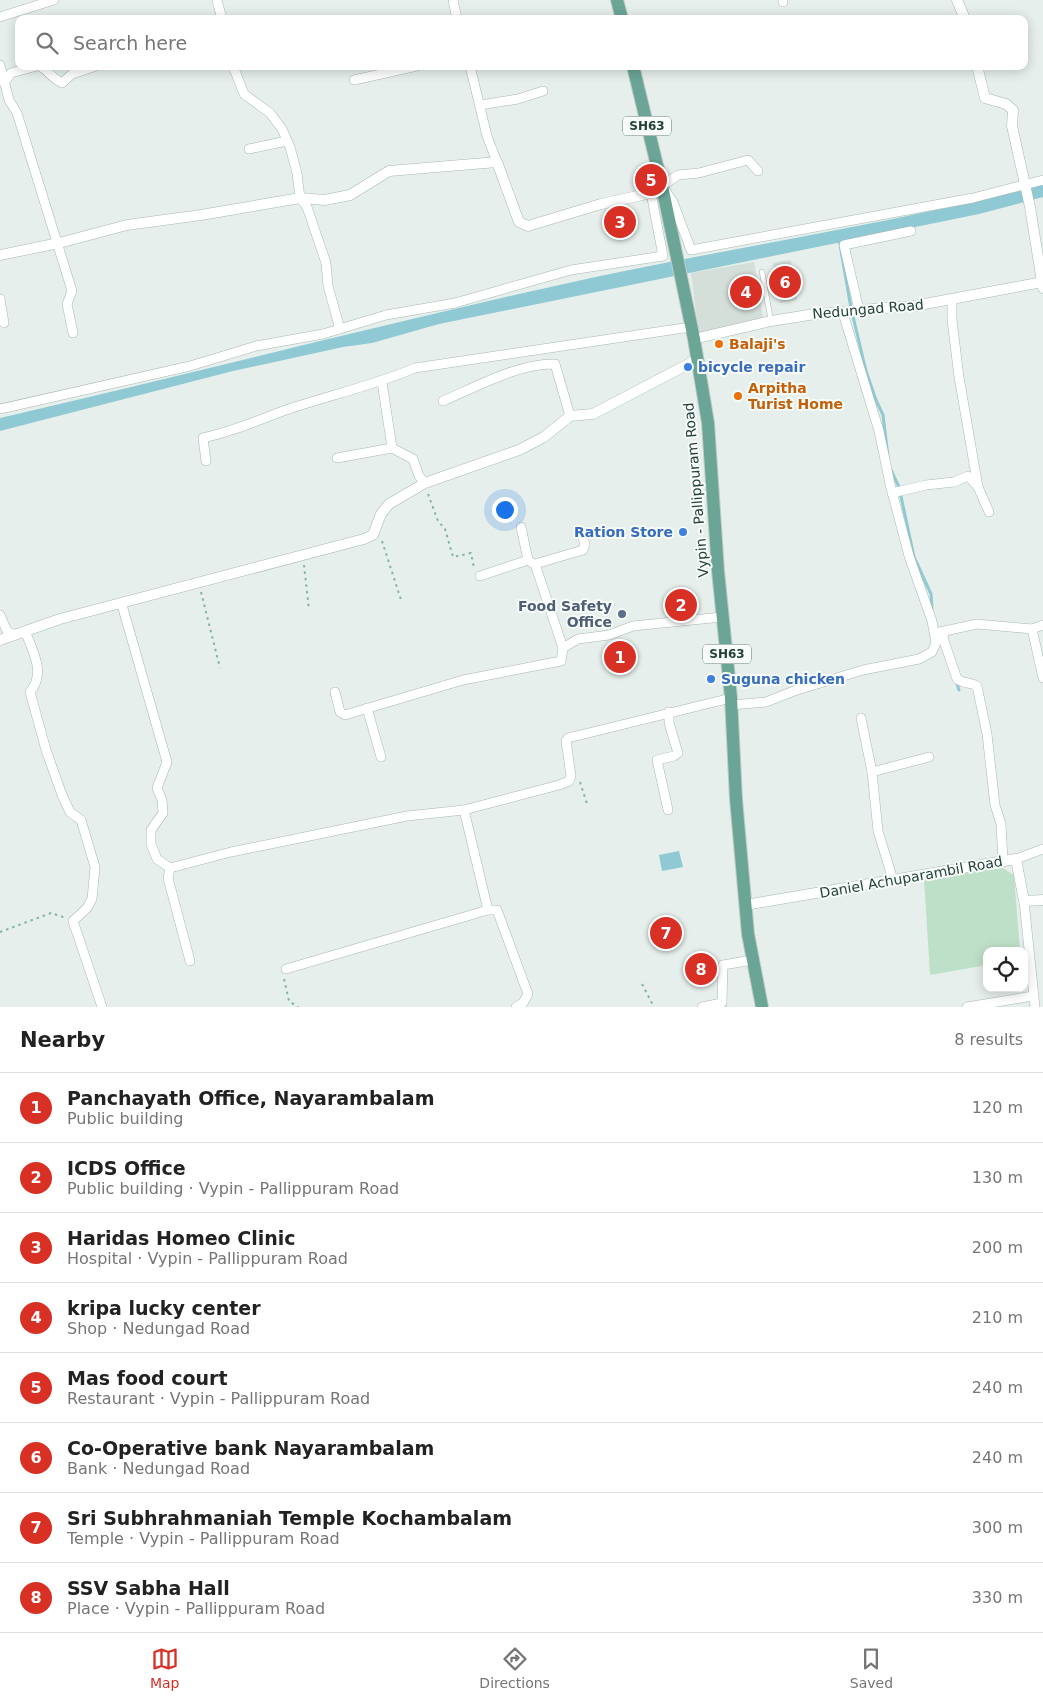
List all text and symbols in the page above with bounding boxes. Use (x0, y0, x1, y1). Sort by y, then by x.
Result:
search box (15, 15, 1028, 70)
icon: search (33, 29, 61, 57)
text: Search here (73, 32, 187, 54)
road number: SH63 (623, 116, 671, 136)
pin: 5 (635, 161, 667, 199)
pin: 3 (604, 203, 636, 241)
pin: 6 (769, 263, 801, 301)
pin: 4 (730, 273, 762, 311)
street label: Nedungad Road (812, 296, 924, 322)
place label: Balaji's (729, 336, 786, 352)
marker: Balaji's (713, 338, 725, 350)
place label: bicycle repair (698, 359, 805, 375)
marker: bicycle repair (682, 361, 694, 373)
place label: Arpitha Turist Home (748, 380, 843, 412)
marker: Arpitha Turist Home (732, 390, 744, 402)
street label: Vypin - Pallippuram Road (680, 402, 712, 578)
your location (492, 497, 518, 523)
place label: Ration Store (574, 524, 673, 540)
marker: Ration Store (677, 526, 689, 538)
pin: 2 (665, 586, 697, 624)
place label: Food Safety Office (518, 598, 612, 630)
marker: Food Safety Office (616, 608, 628, 620)
pin: 1 (604, 638, 636, 676)
road number: SH63 (703, 644, 751, 664)
place label: Suguna chicken (721, 671, 845, 687)
marker: Suguna chicken (705, 673, 717, 685)
street label: Daniel Achuparambil Road (818, 853, 1004, 901)
pin: 7 (650, 914, 682, 952)
map controls (983, 947, 1028, 992)
button: locate (983, 947, 1028, 992)
pin: 8 (685, 950, 717, 988)
text: Nearby (20, 1028, 105, 1052)
text: 8 results (954, 1030, 1023, 1049)
text: Panchayath Office, Nayarambalam (67, 1087, 434, 1109)
text: 1 (30, 1098, 42, 1117)
text: 120 m (972, 1098, 1023, 1117)
text: Public building (67, 1109, 184, 1128)
text: ICDS Office (67, 1157, 186, 1179)
text: 2 (30, 1168, 42, 1187)
text: 130 m (972, 1168, 1023, 1187)
text: Public building · Vypin - Pallippuram Road (67, 1179, 399, 1198)
text: Haridas Homeo Clinic (67, 1227, 296, 1249)
text: 3 (30, 1238, 42, 1257)
text: 200 m (972, 1238, 1023, 1257)
text: Hospital · Vypin - Pallippuram Road (67, 1249, 348, 1268)
text: kripa lucky center (67, 1297, 261, 1319)
text: 4 (30, 1308, 42, 1327)
text: 210 m (972, 1308, 1023, 1327)
text: Shop · Nedungad Road (67, 1319, 250, 1338)
text: Mas food court (67, 1367, 228, 1389)
text: 5 (30, 1378, 42, 1397)
text: 240 m (972, 1378, 1023, 1397)
text: Restaurant · Vypin - Pallippuram Road (67, 1389, 370, 1408)
text: Co-Operative bank Nayarambalam (67, 1437, 434, 1459)
text: 6 (30, 1448, 42, 1467)
text: 240 m (972, 1448, 1023, 1467)
text: Bank · Nedungad Road (67, 1459, 250, 1478)
text: Sri Subhrahmaniah Temple Kochambalam (67, 1507, 512, 1529)
text: 7 (30, 1518, 42, 1537)
text: 300 m (972, 1518, 1023, 1537)
text: Temple · Vypin - Pallippuram Road (67, 1529, 340, 1548)
text: SSV Sabha Hall (67, 1577, 230, 1599)
text: 8 (30, 1588, 42, 1607)
text: 330 m (972, 1588, 1023, 1607)
text: Place · Vypin - Pallippuram Road (67, 1599, 325, 1618)
tab: Map (150, 1645, 179, 1691)
tab: Directions (479, 1645, 550, 1691)
tab: Saved (850, 1645, 893, 1691)

